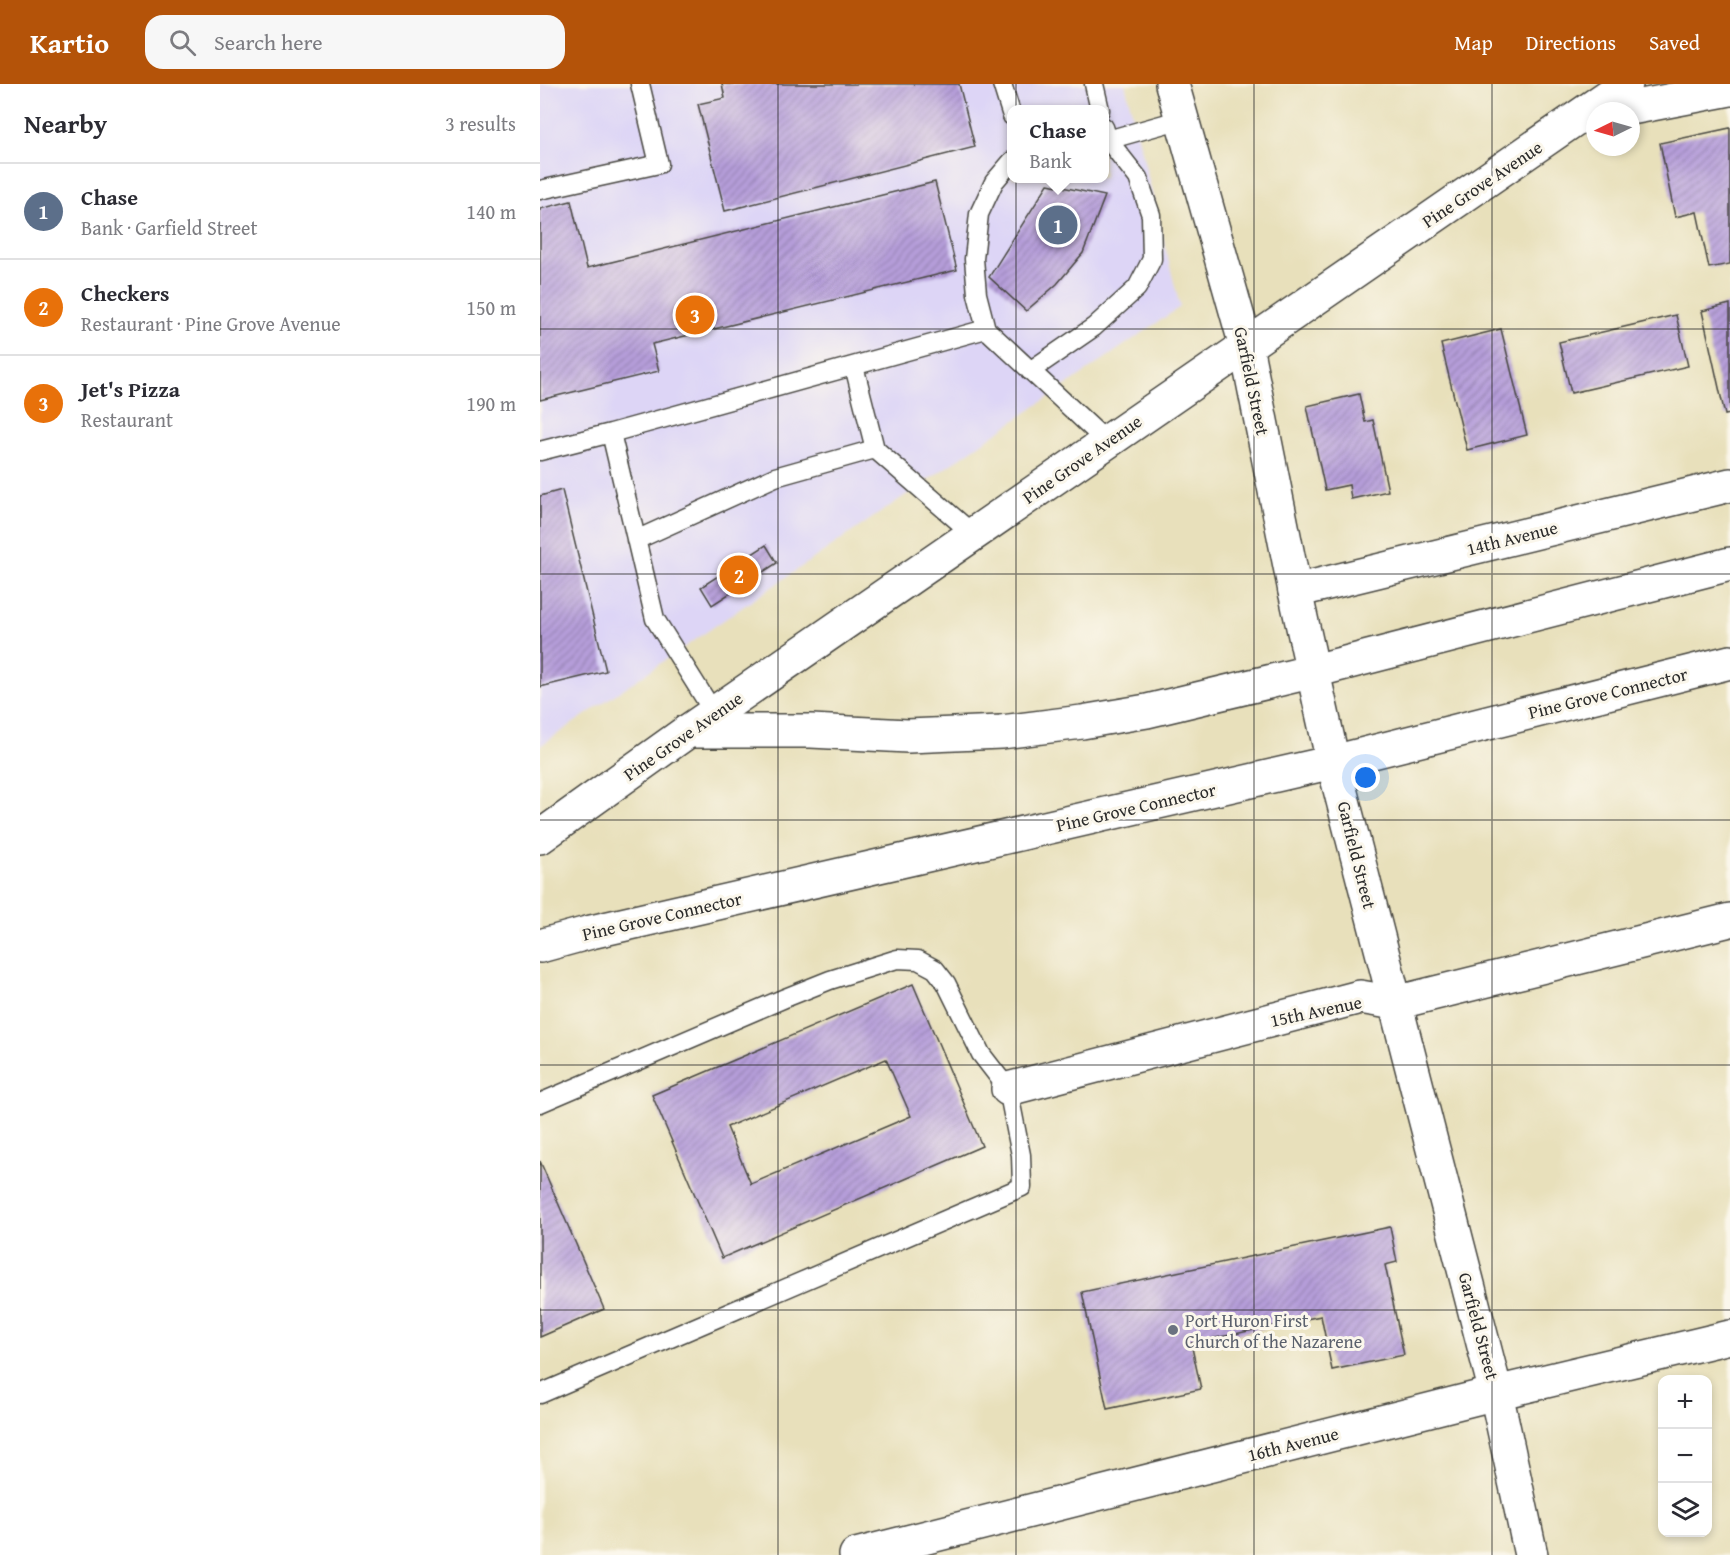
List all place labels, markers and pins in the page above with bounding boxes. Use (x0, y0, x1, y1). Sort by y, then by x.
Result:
pin: 1 (1038, 202, 1078, 248)
pin: 3 (676, 292, 714, 338)
pin: 2 (720, 552, 758, 598)
place label: Port Huron First Church of the Nazarene (1185, 1307, 1362, 1355)
marker: Port Huron First Church of the Nazarene (1166, 1323, 1180, 1337)

